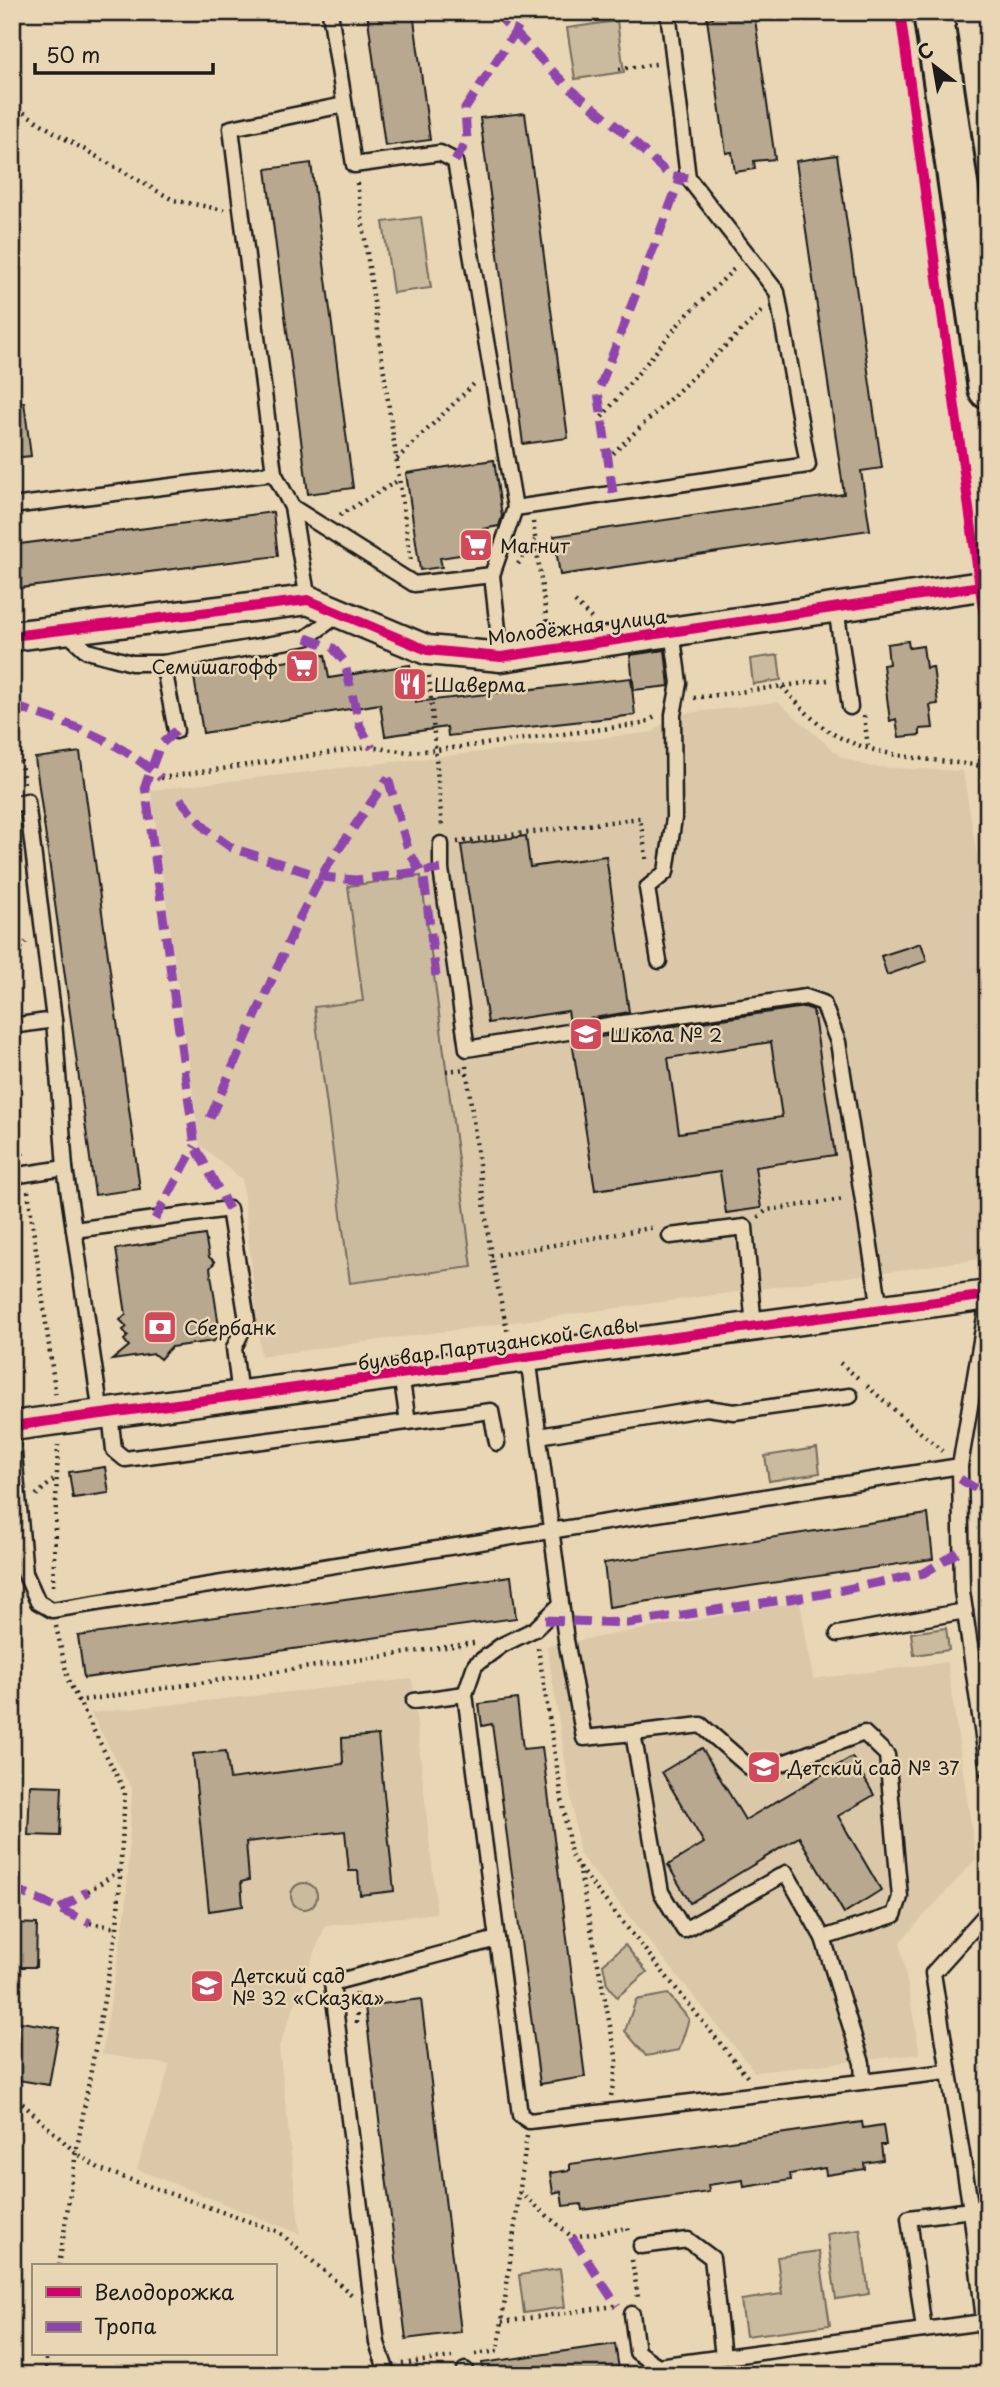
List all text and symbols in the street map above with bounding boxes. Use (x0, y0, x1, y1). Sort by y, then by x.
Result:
scale bar (35, 32, 214, 76)
north arrow (898, 32, 968, 102)
text: С (911, 35, 938, 66)
text: 50 m (46, 38, 100, 70)
supermarket icon: Магнит (457, 526, 495, 564)
place label: Магнит (500, 531, 570, 559)
street label: Молодёжная улица (486, 601, 668, 651)
supermarket icon: Семишагофф (283, 647, 321, 685)
place label: Семишагофф (152, 652, 278, 680)
restaurant icon: Шаверма (391, 665, 429, 703)
place label: Шаверма (434, 670, 526, 698)
school or university icon: Школа № 2 (567, 1015, 605, 1053)
place label: Школа № 2 (610, 1020, 722, 1048)
bank icon: Сбербанк (141, 1308, 179, 1346)
street label: бульвар Партизанской Славы (356, 1309, 640, 1377)
place label: Сбербанк (184, 1313, 276, 1341)
school or university icon: Детский сад № 37 (745, 1748, 783, 1786)
place label: Детский сад № 37 (787, 1753, 959, 1781)
place label: Детский сад № 32 «Сказка» (231, 1961, 384, 2011)
school or university icon: Детский сад № 32 «Сказка» (188, 1967, 226, 2005)
legend (32, 2264, 276, 2356)
text: Велодорожка (94, 2275, 235, 2307)
text: Тропа (94, 2309, 156, 2341)

